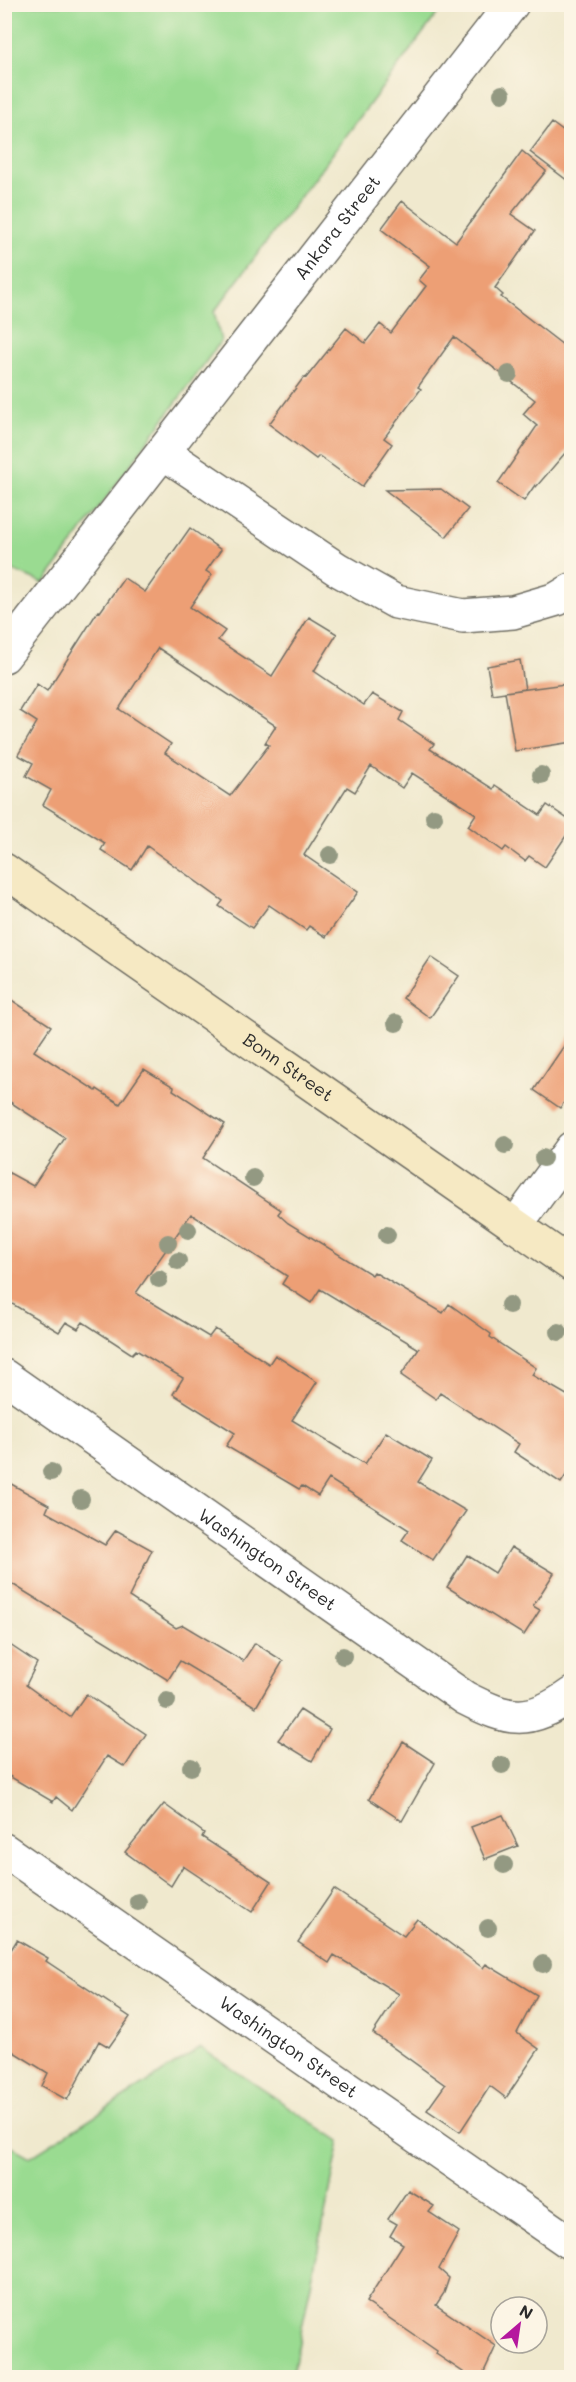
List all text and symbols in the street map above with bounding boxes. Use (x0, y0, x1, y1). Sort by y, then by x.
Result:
street label: Ankara Street (289, 170, 385, 284)
street label: Bonn Street (239, 1027, 339, 1107)
street label: Washington Street (194, 1502, 342, 1616)
street label: Washington Street (215, 1990, 363, 2103)
north arrow (489, 2295, 549, 2355)
text: N (516, 2299, 537, 2324)

